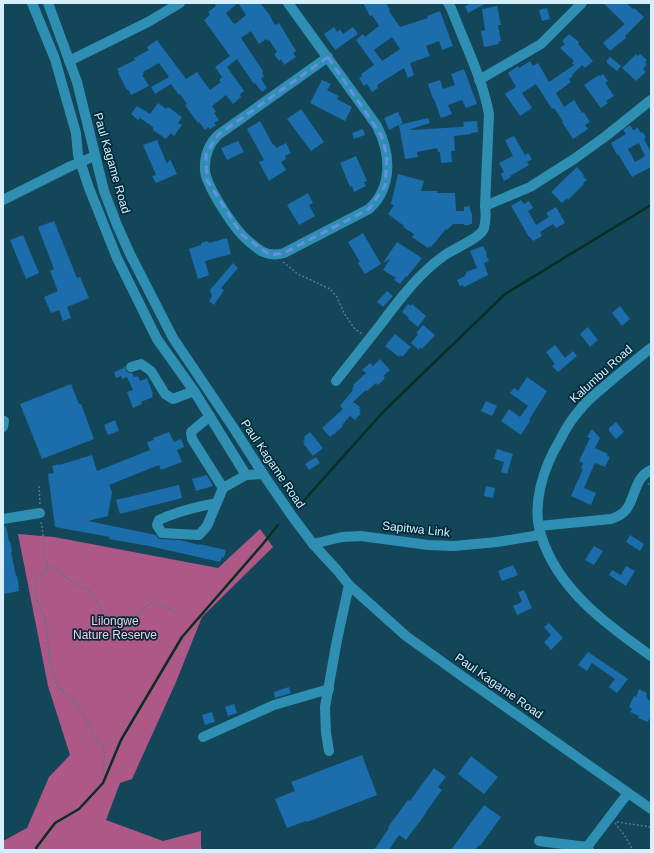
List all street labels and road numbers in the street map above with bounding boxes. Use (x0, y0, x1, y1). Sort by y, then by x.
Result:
street label: Paul Kagame Road (91, 111, 133, 215)
street label: Kalumbu Road (567, 342, 635, 406)
street label: Paul Kagame Road (238, 417, 308, 511)
street label: Sapitwa Link (381, 518, 452, 540)
street label: Paul Kagame Road (452, 650, 546, 722)

